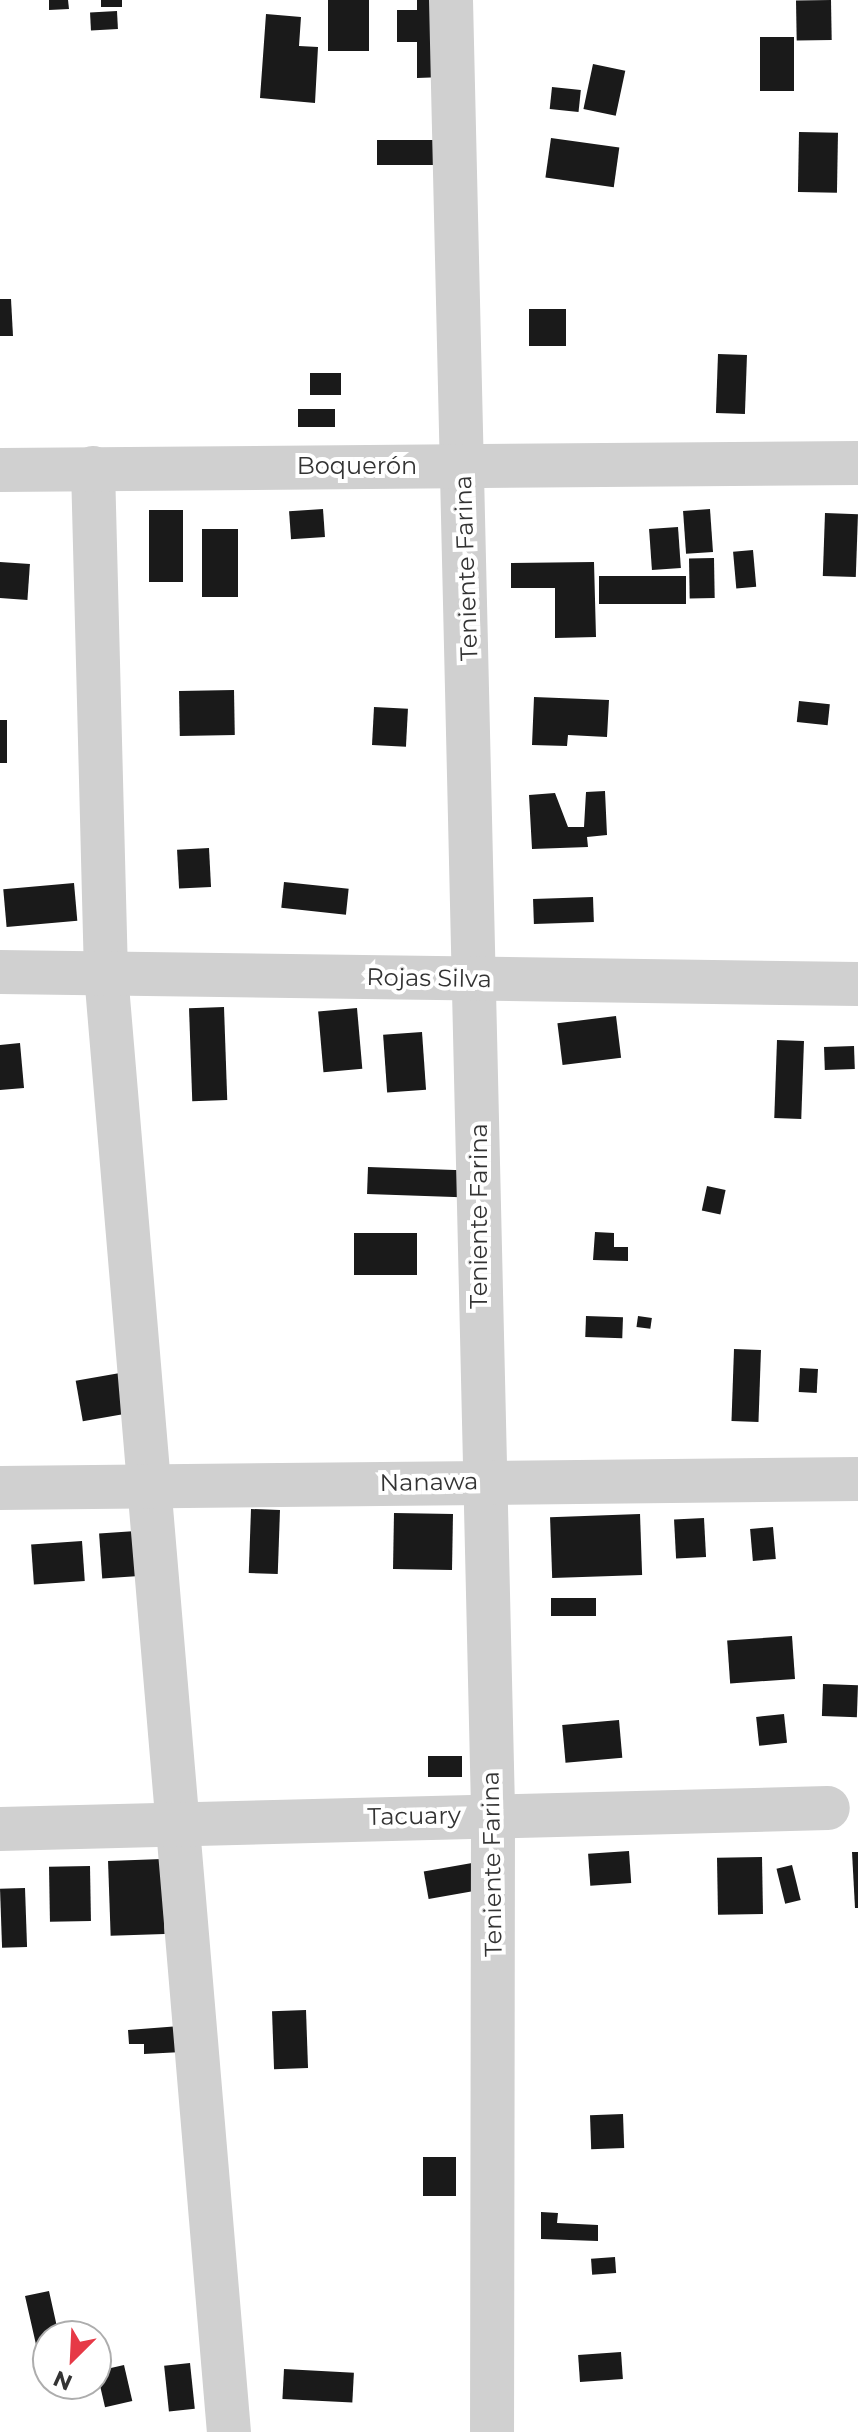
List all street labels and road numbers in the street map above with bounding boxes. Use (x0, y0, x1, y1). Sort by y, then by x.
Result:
street label: Boquerón (297, 452, 417, 480)
street label: Teniente Farina (448, 475, 484, 661)
street label: Rojas Silva (366, 963, 492, 993)
street label: Teniente Farina (465, 1123, 493, 1309)
street label: Nanawa (379, 1467, 479, 1497)
street label: Teniente Farina (476, 1771, 508, 1957)
street label: Tacuary (367, 1801, 461, 1831)

